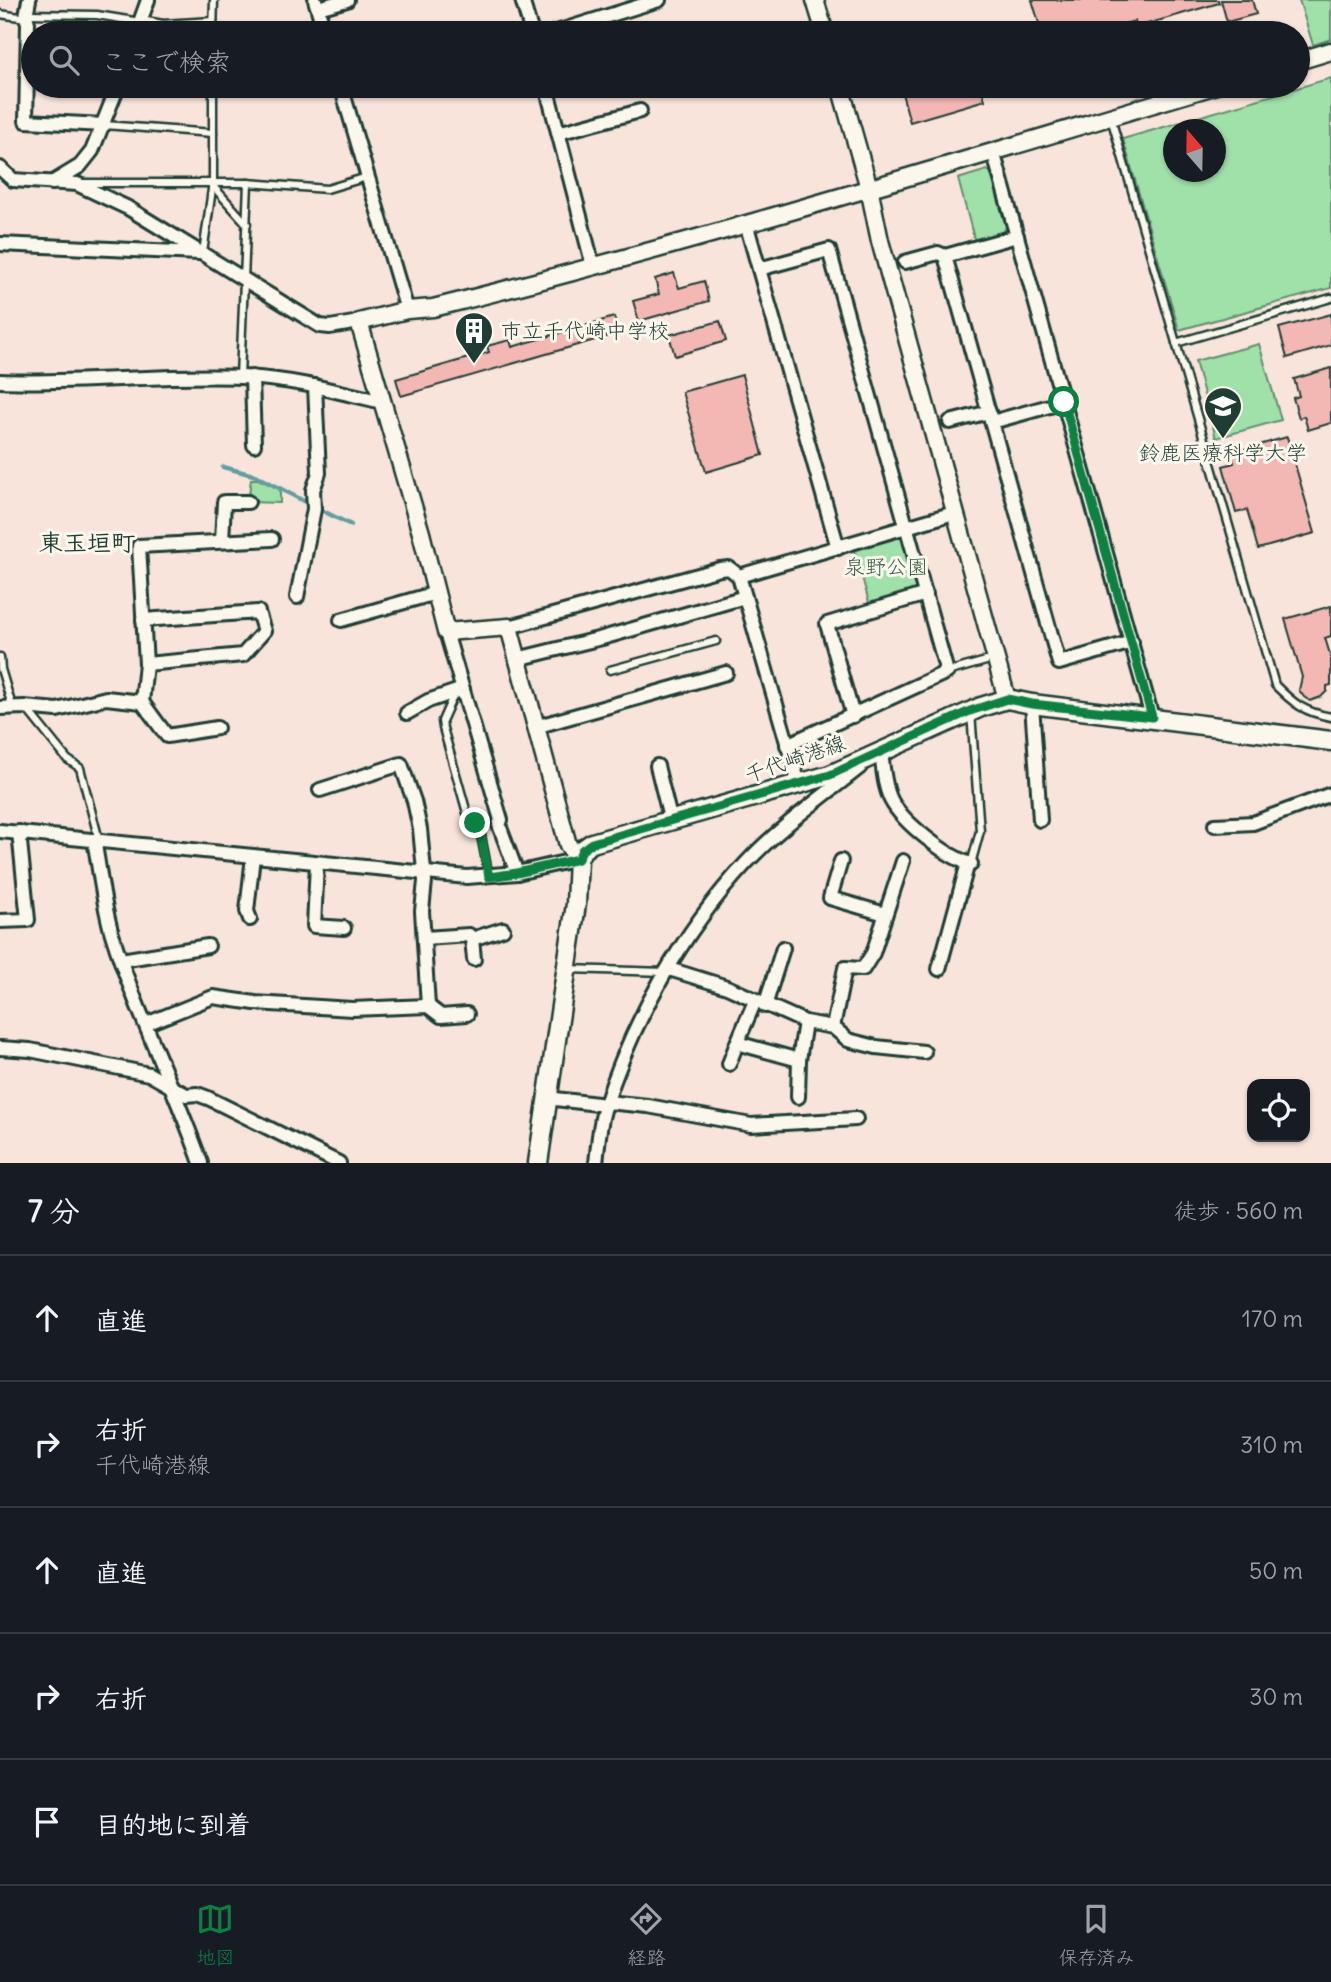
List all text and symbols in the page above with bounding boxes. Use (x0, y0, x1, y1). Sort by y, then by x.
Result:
search box (21, 21, 1310, 98)
icon: search (45, 41, 83, 79)
text: ここで検索 (101, 45, 231, 78)
north arrow (1163, 119, 1226, 182)
building icon: 市立千代崎中学校 (453, 310, 495, 365)
place label: 市立千代崎中学校 (501, 317, 669, 344)
school or university icon: 鈴鹿医療科学大学 (1202, 385, 1244, 440)
route start (1048, 386, 1079, 417)
place label: 鈴鹿医療科学大学 (1139, 439, 1307, 466)
district label: 東玉垣町 (39, 527, 135, 557)
park label: 泉野公園 (844, 553, 928, 580)
street label: 千代崎港線 (741, 729, 849, 788)
route end (459, 807, 490, 838)
map controls (1247, 1079, 1310, 1142)
button: locate (1247, 1079, 1310, 1142)
text: 7 分 (28, 1192, 80, 1230)
text: 徒歩 · 560 m (1174, 1196, 1303, 1225)
icon: ahead (28, 1299, 66, 1337)
text: 直進 (95, 1304, 147, 1337)
text: 170 m (1242, 1304, 1303, 1333)
text: 右折 (95, 1413, 147, 1446)
icon: right (28, 1425, 66, 1463)
text: 310 m (1240, 1430, 1303, 1459)
text: 千代崎港線 (95, 1450, 210, 1479)
icon: ahead (28, 1551, 66, 1589)
text: 直進 (95, 1556, 147, 1589)
text: 50 m (1249, 1556, 1303, 1585)
icon: right (28, 1677, 66, 1715)
text: 右折 (95, 1682, 147, 1715)
text: 30 m (1249, 1682, 1303, 1711)
icon: arrive (28, 1803, 66, 1841)
text: 目的地に到着 (95, 1808, 251, 1841)
tab: 地図 (196, 1900, 235, 1969)
tab: 経路 (627, 1900, 666, 1969)
tab: 保存済み (1058, 1900, 1135, 1969)

